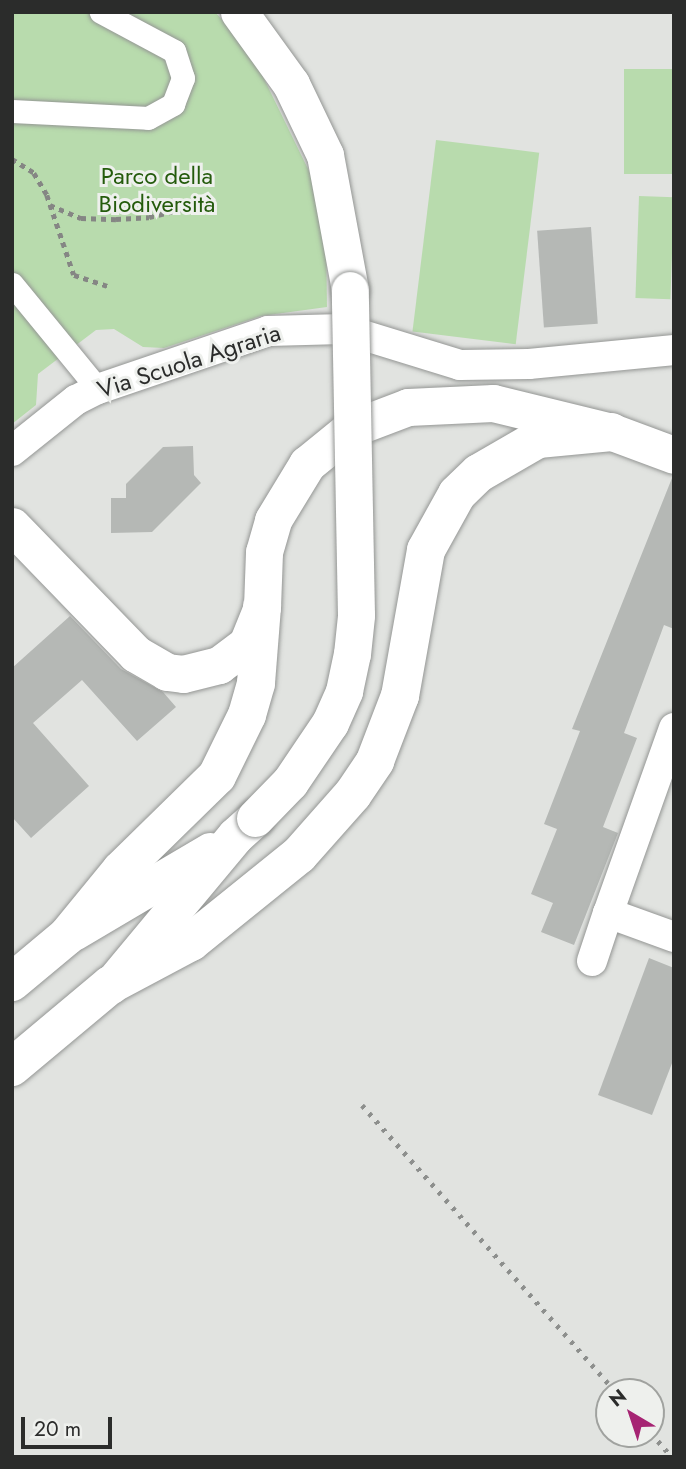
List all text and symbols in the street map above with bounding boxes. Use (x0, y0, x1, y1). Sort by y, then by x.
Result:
park label: Parco della Biodiversità (99, 162, 215, 218)
street label: Via Scuola Agraria (94, 318, 284, 404)
north arrow (595, 1378, 665, 1448)
text: N (603, 1383, 632, 1413)
scale bar (24, 1402, 116, 1446)
text: 20 m (34, 1414, 81, 1444)

